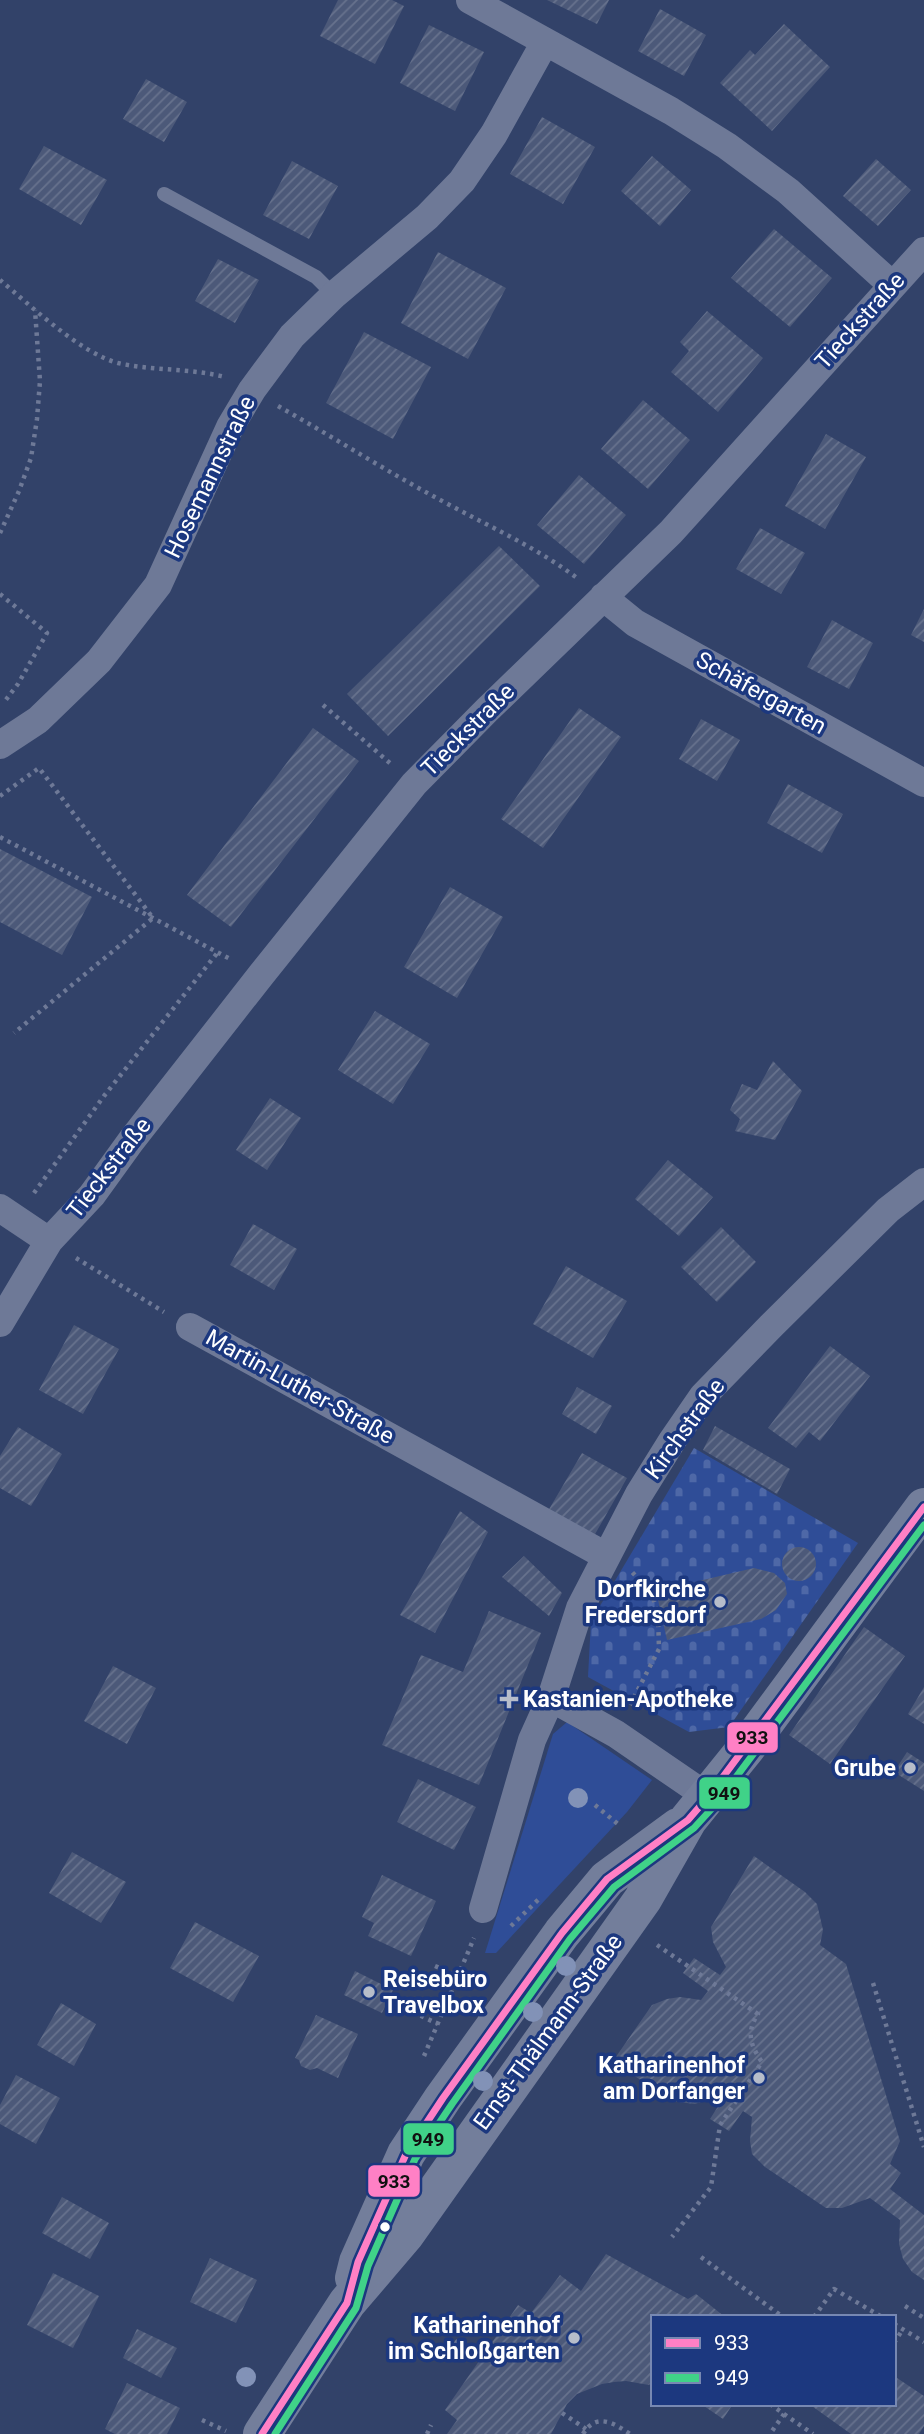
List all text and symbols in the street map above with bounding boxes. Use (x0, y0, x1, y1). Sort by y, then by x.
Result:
street label: Tieckstraße (810, 267, 910, 375)
street label: Hosemannstraße (159, 392, 261, 562)
street label: Schäfergarten (691, 646, 831, 740)
street label: Tieckstraße (416, 678, 520, 782)
street label: Tieckstraße (61, 1112, 157, 1224)
street label: Martin-Luther-Straße (201, 1324, 399, 1450)
street label: Kirchstraße (640, 1374, 730, 1484)
place label: Dorfkirche Fredersdorf (585, 1576, 707, 1629)
marker: Dorfkirche Fredersdorf (712, 1594, 728, 1610)
place label: Kastanien-Apotheke (523, 1686, 734, 1713)
marker: Kastanien-Apotheke (501, 1691, 517, 1707)
line badge: 933 (726, 1721, 779, 1754)
text: 933 (736, 1726, 768, 1749)
place label: Grube (834, 1755, 896, 1782)
marker: Grube (902, 1760, 918, 1776)
line badge: 949 (698, 1776, 751, 1810)
text: 949 (708, 1782, 740, 1805)
street label: Ernst-Thälmann-Straße (468, 1929, 628, 2135)
place label: Reisebüro Travelbox (383, 1966, 487, 2019)
marker: Reisebüro Travelbox (361, 1984, 377, 2000)
place label: Katharinenhof am Dorfanger (598, 2052, 746, 2105)
marker: Katharinenhof am Dorfanger (751, 2070, 767, 2086)
line badge: 949 (402, 2122, 455, 2156)
text: 949 (412, 2128, 444, 2151)
line badge: 933 (367, 2164, 421, 2198)
text: 933 (378, 2170, 410, 2193)
unlabelled marker (378, 2220, 392, 2234)
place label: Katharinenhof im Schloßgarten (388, 2312, 561, 2365)
legend (651, 2315, 896, 2406)
marker: Katharinenhof im Schloßgarten (566, 2330, 582, 2346)
text: 933 (714, 2331, 749, 2355)
text: 949 (714, 2366, 749, 2390)

